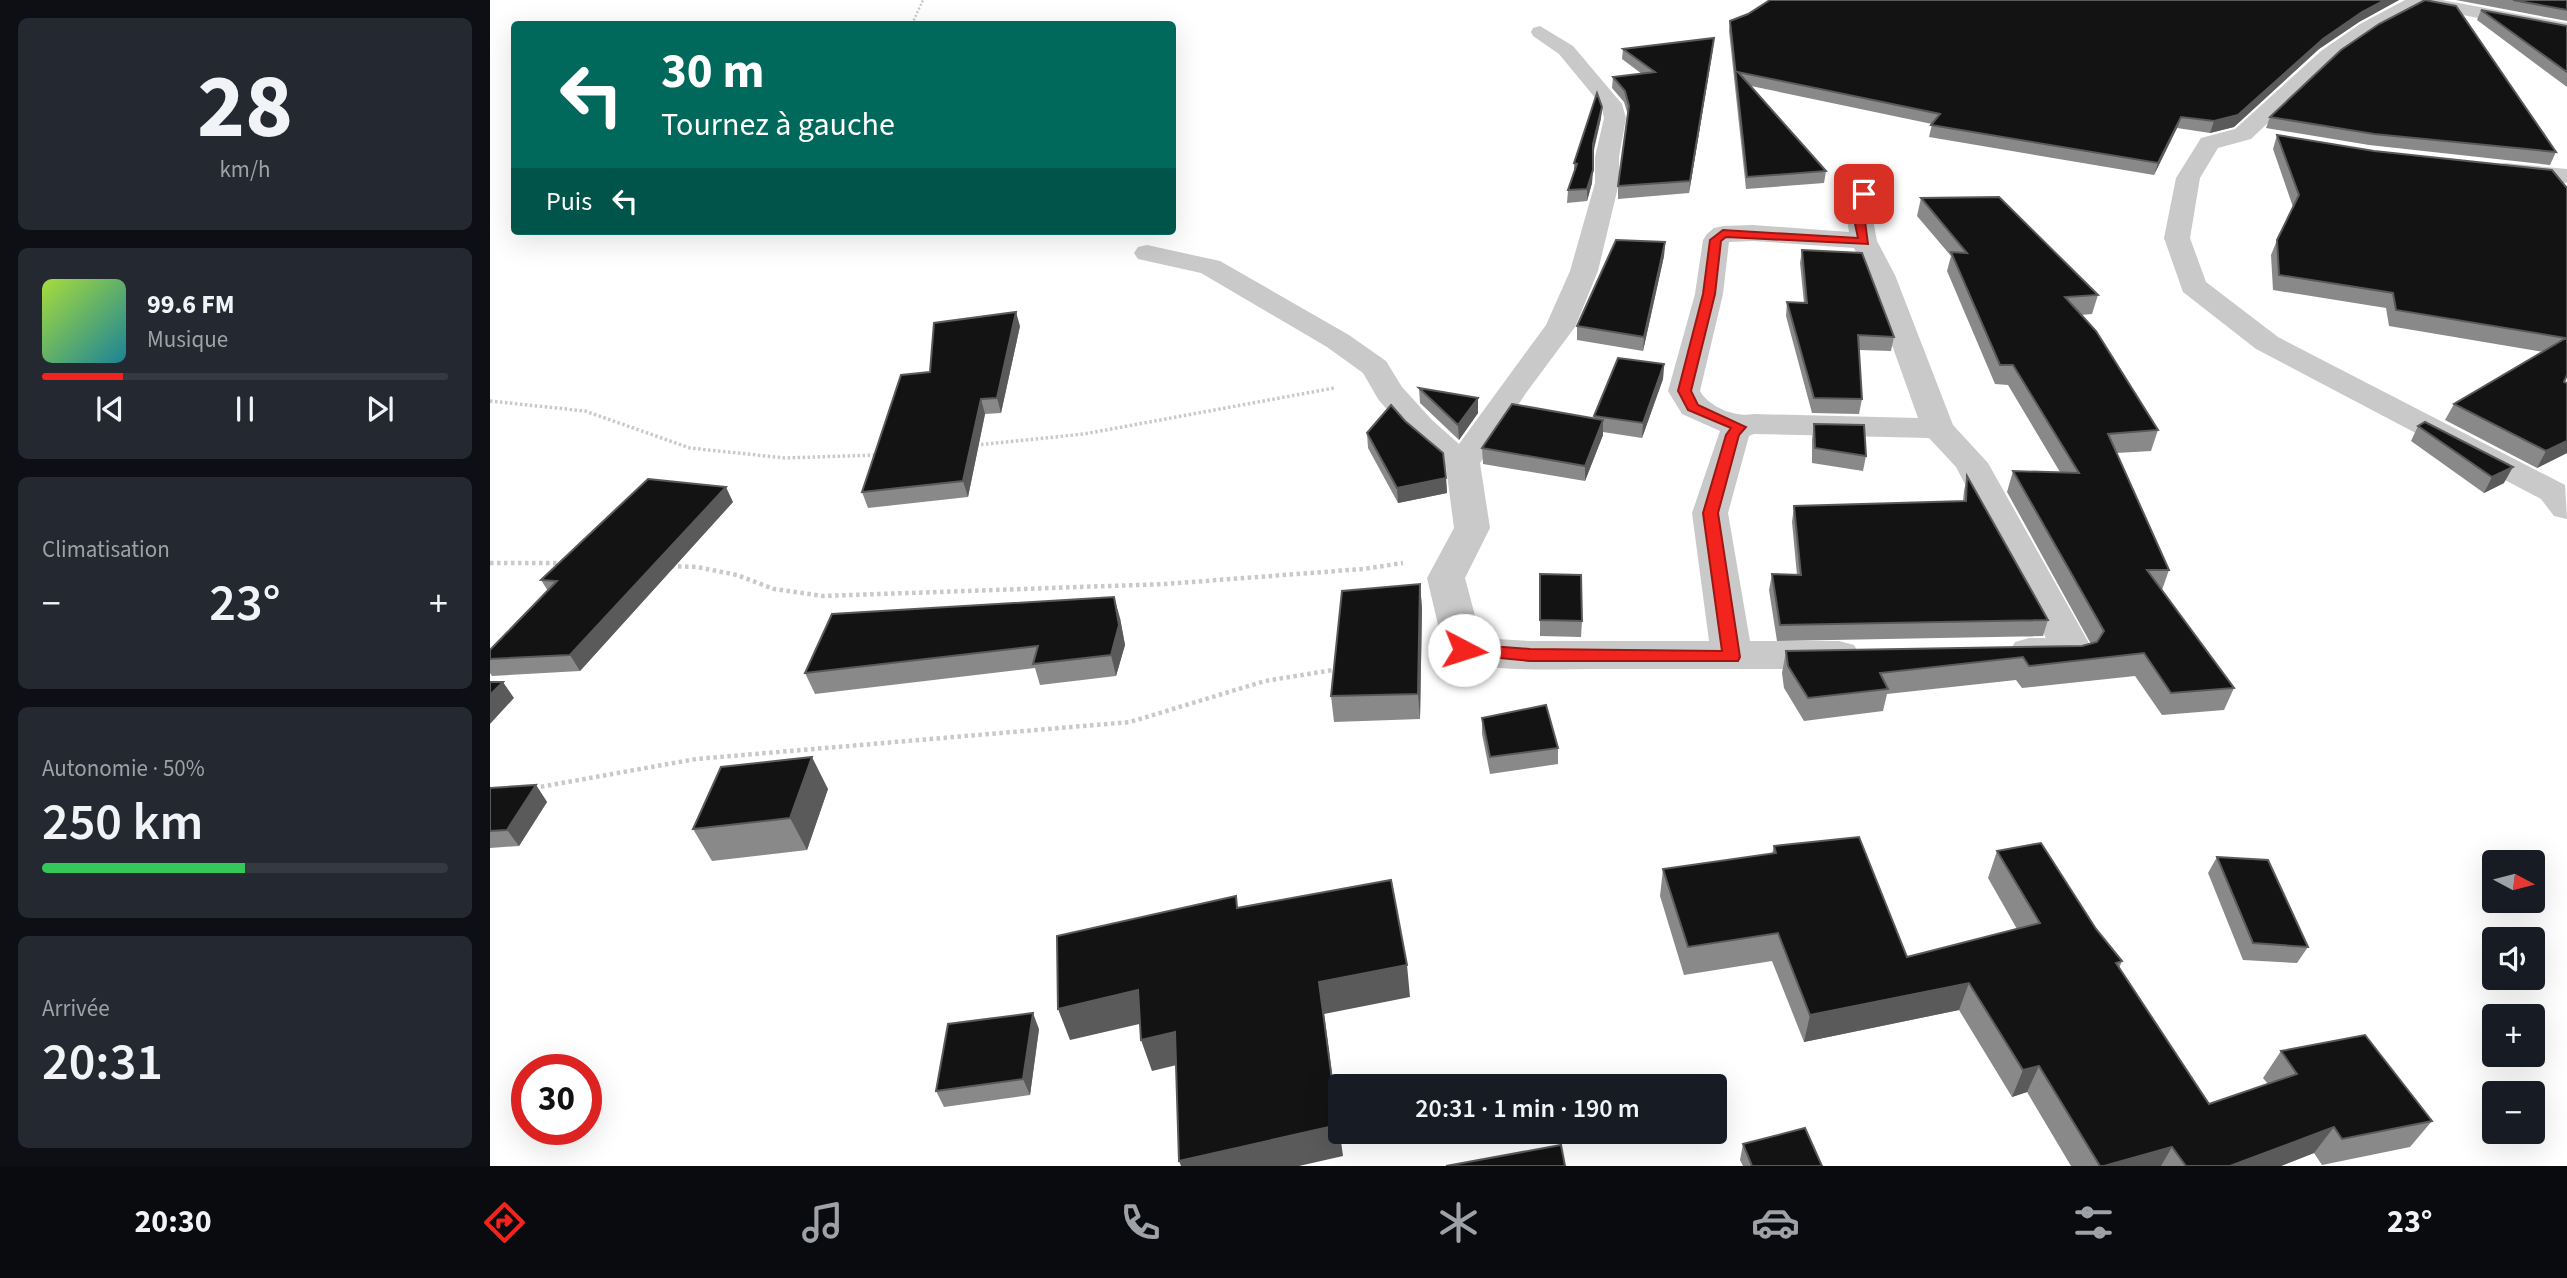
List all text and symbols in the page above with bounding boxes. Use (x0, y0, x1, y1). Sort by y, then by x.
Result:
text: 30 m (661, 37, 765, 107)
text: 28 (197, 43, 293, 172)
icon: left (546, 49, 637, 140)
text: Tournez à gauche (661, 102, 895, 148)
text: km/h (219, 153, 271, 186)
pin (1834, 164, 1894, 224)
icon: arrive (1845, 175, 1883, 213)
icon: left (606, 182, 644, 220)
text: Puis (546, 183, 592, 220)
text: 99.6 FM (147, 286, 235, 323)
text: Musique (147, 323, 228, 356)
icon: previous (91, 390, 129, 428)
icon: pause (226, 390, 264, 428)
icon: next (361, 390, 399, 428)
text: Climatisation (42, 533, 170, 566)
text: 23° (209, 567, 281, 641)
text: − (42, 577, 61, 631)
text: + (429, 577, 448, 631)
position arrow (1427, 613, 1501, 687)
text: Autonomie · 50% (42, 752, 205, 785)
text: 250 km (42, 786, 203, 860)
north arrow (2482, 850, 2544, 914)
map controls (2482, 850, 2545, 1144)
button: sound (2482, 927, 2545, 990)
text: Arrivée (42, 992, 110, 1025)
button: + (2482, 1004, 2545, 1067)
text: 20:31 (42, 1026, 163, 1100)
speed limit sign: 30 (511, 1054, 602, 1145)
button: − (2482, 1081, 2545, 1144)
text: 20:31 · 1 min · 190 m (1415, 1090, 1640, 1127)
icon: directions (480, 1198, 529, 1247)
icon: music (798, 1198, 847, 1247)
icon: phone (1116, 1198, 1165, 1247)
icon: climate (1434, 1198, 1483, 1247)
icon: car (1751, 1198, 1800, 1247)
icon: filters (2069, 1198, 2118, 1247)
text: 20:30 (134, 1199, 212, 1245)
text: 23° (2387, 1199, 2433, 1245)

